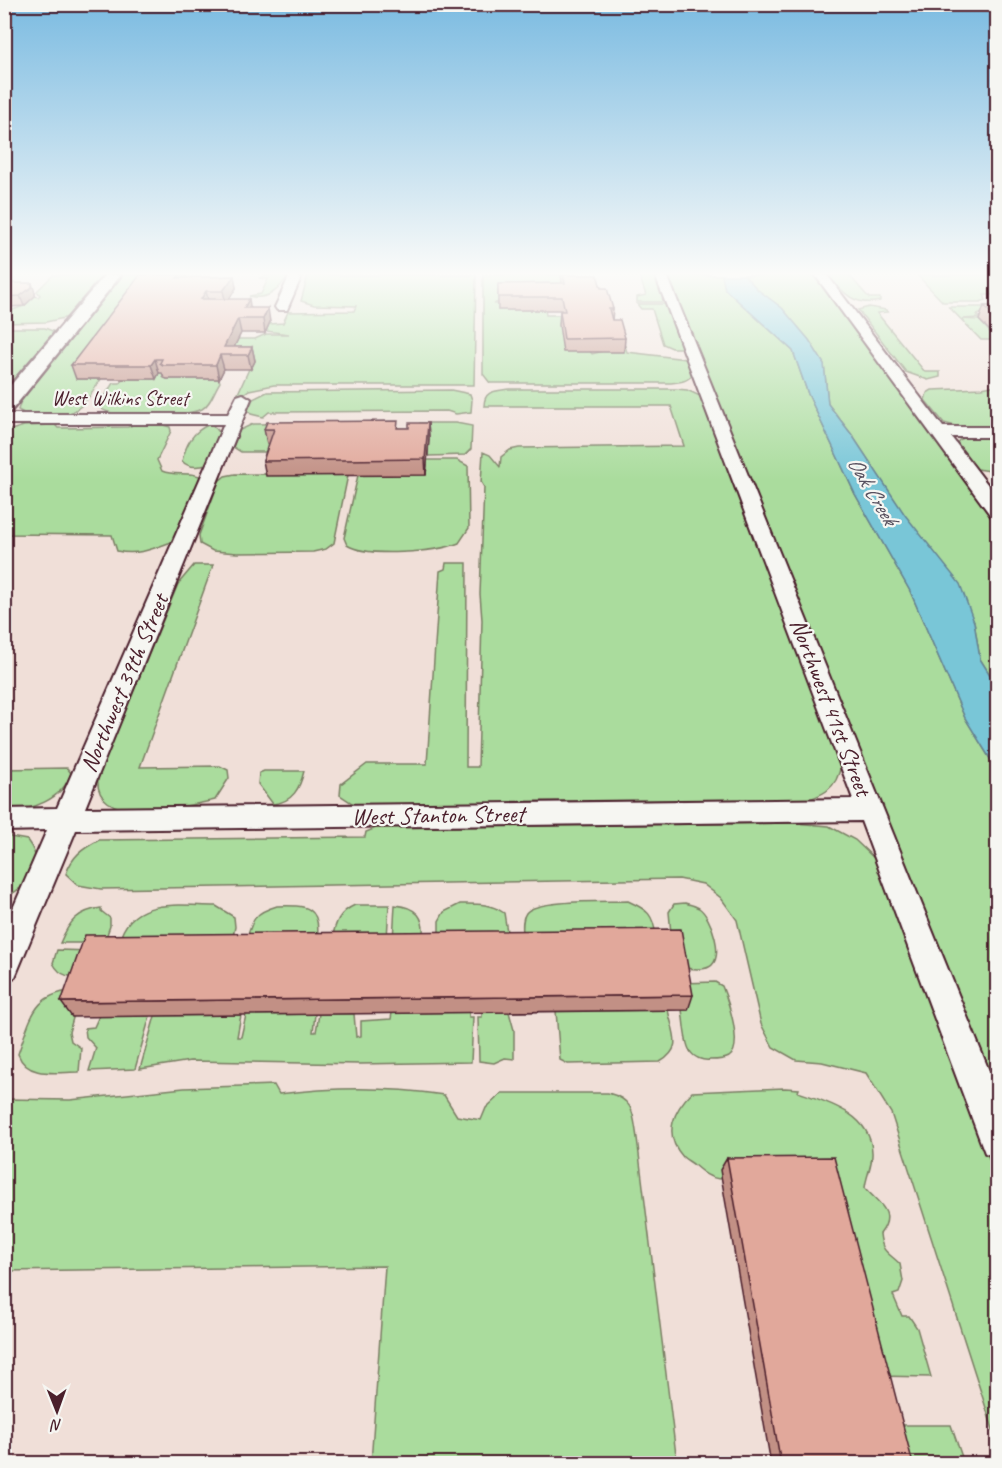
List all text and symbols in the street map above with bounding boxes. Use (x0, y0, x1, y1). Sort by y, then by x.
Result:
street label: West Wilkins Street (52, 386, 191, 411)
water label: Oak Creek (841, 451, 905, 533)
street label: Northwest 39th Street (73, 588, 176, 777)
street label: Northwest 41st Street (783, 614, 879, 802)
street label: West Stanton Street (351, 798, 528, 832)
north arrow (27, 1381, 87, 1441)
text: N (49, 1415, 62, 1435)

